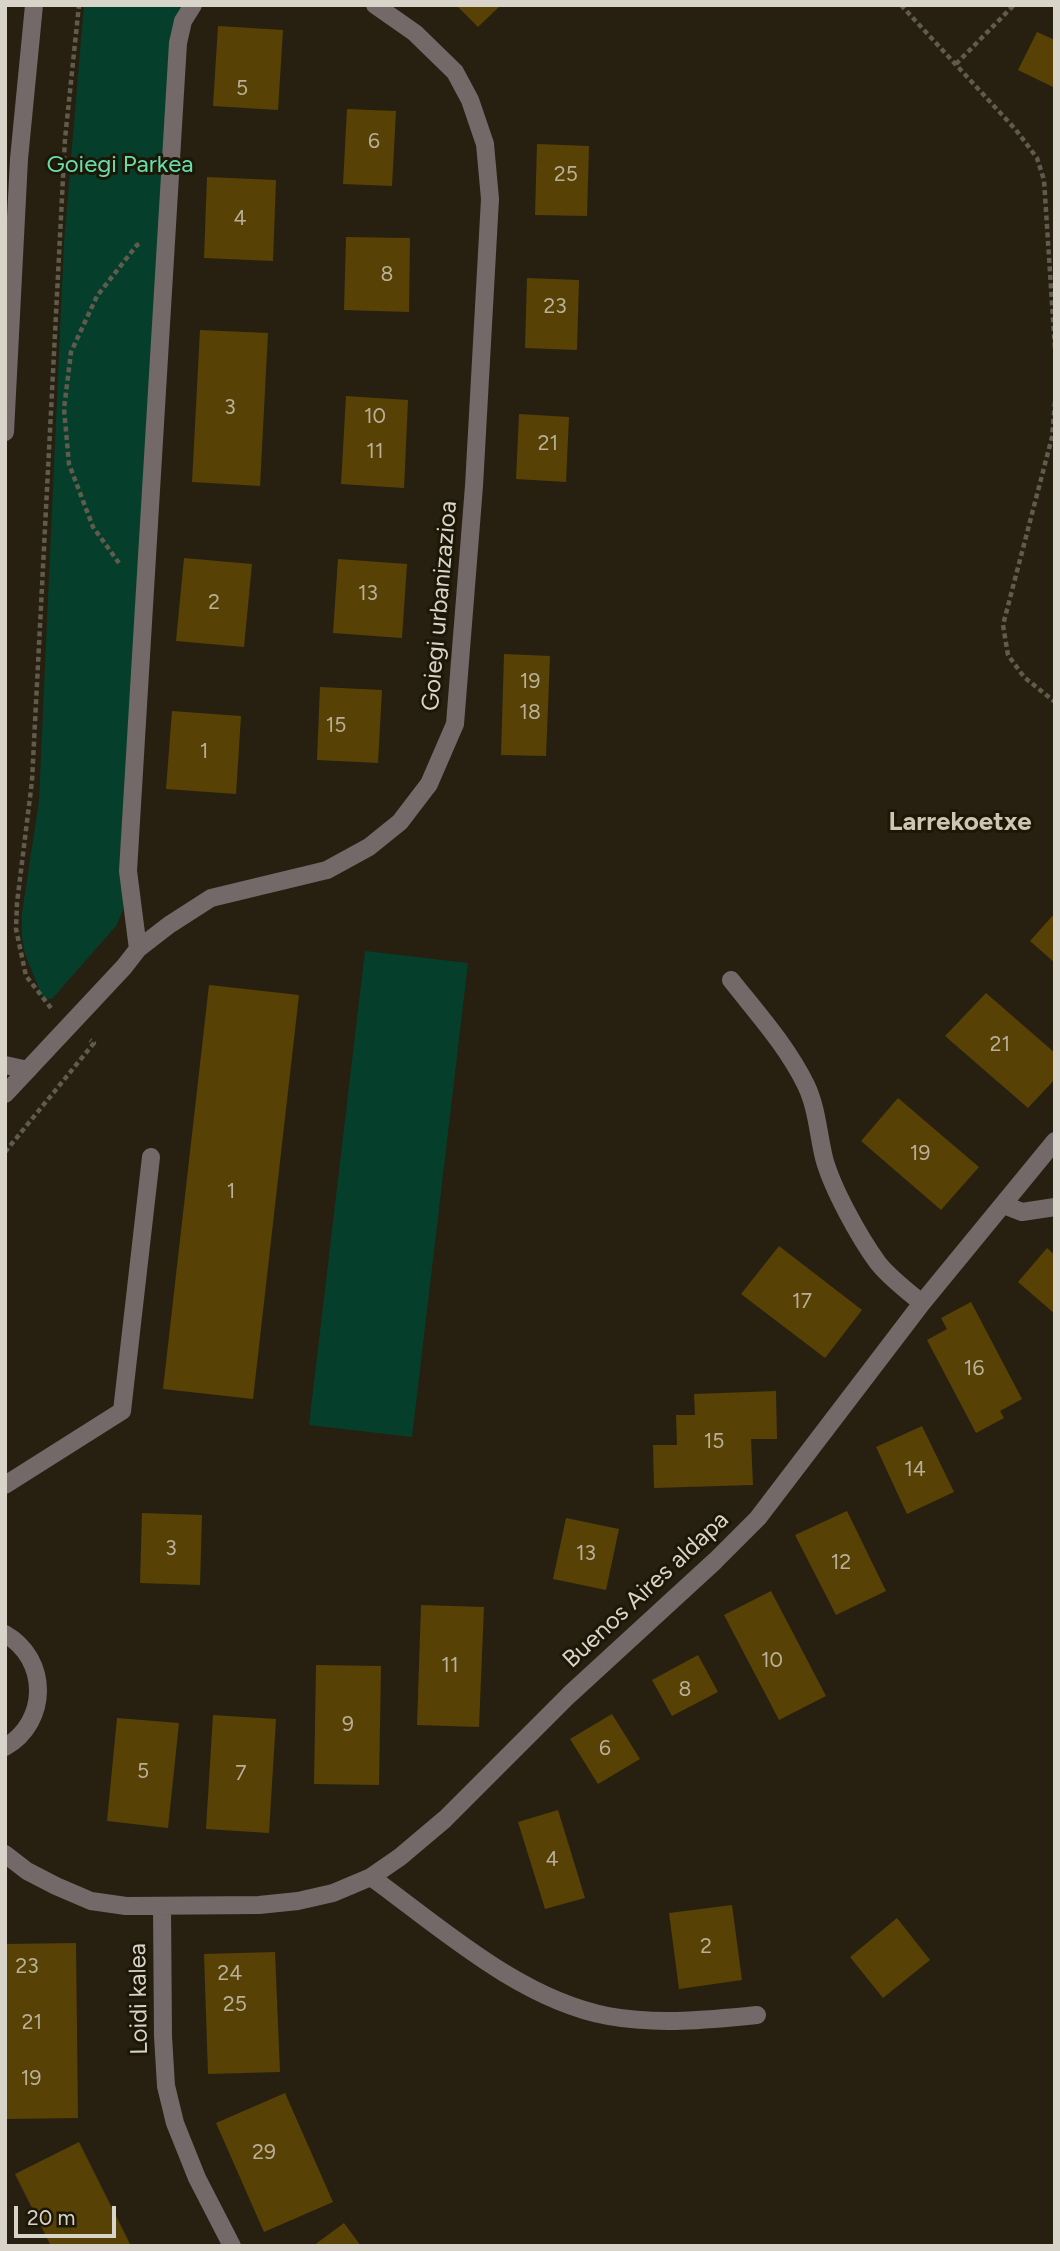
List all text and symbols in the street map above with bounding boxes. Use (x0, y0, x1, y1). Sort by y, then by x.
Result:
house number: 5 (236, 76, 248, 102)
house number: 6 (368, 129, 380, 155)
park label: Goiegi Parkea (46, 151, 194, 179)
house number: 25 (554, 162, 578, 188)
house number: 4 (233, 206, 247, 232)
house number: 8 (381, 262, 393, 288)
house number: 23 (543, 294, 567, 320)
house number: 3 (224, 395, 236, 421)
house number: 10 (364, 404, 386, 430)
house number: 21 (538, 431, 558, 457)
house number: 11 (366, 439, 384, 465)
street label: Goiegi urbanizazioa (416, 500, 464, 712)
house number: 13 (358, 581, 378, 607)
house number: 2 (208, 590, 220, 616)
house number: 19 (520, 669, 540, 695)
house number: 18 (519, 700, 541, 726)
house number: 15 (326, 713, 346, 739)
house number: 1 (200, 739, 208, 765)
district label: Larrekoetxe (888, 806, 1032, 838)
house number: 21 (990, 1032, 1010, 1058)
house number: 19 (910, 1141, 930, 1167)
house number: 1 (227, 1179, 235, 1205)
house number: 17 (792, 1289, 812, 1315)
house number: 16 (964, 1356, 984, 1382)
house number: 15 (704, 1429, 724, 1455)
house number: 14 (904, 1457, 926, 1483)
street label: Buenos Aires aldapa (557, 1506, 735, 1674)
house number: 3 (165, 1536, 177, 1562)
house number: 13 (576, 1541, 596, 1567)
house number: 12 (831, 1550, 851, 1576)
house number: 10 (761, 1648, 783, 1674)
house number: 11 (441, 1653, 459, 1679)
house number: 8 (679, 1677, 691, 1703)
house number: 9 (342, 1712, 354, 1738)
house number: 6 (599, 1736, 611, 1762)
house number: 5 (137, 1759, 149, 1785)
house number: 7 (235, 1761, 247, 1787)
house number: 4 (545, 1847, 559, 1873)
house number: 2 (700, 1934, 712, 1960)
street label: Loidi kalea (124, 1943, 154, 2055)
house number: 23 (15, 1954, 39, 1980)
house number: 24 (218, 1961, 242, 1987)
house number: 25 (223, 1992, 247, 2018)
house number: 21 (22, 2010, 42, 2036)
house number: 19 (21, 2066, 41, 2092)
house number: 29 (252, 2140, 276, 2166)
scale bar (18, 2192, 119, 2236)
text: 20 m (27, 2205, 75, 2230)

